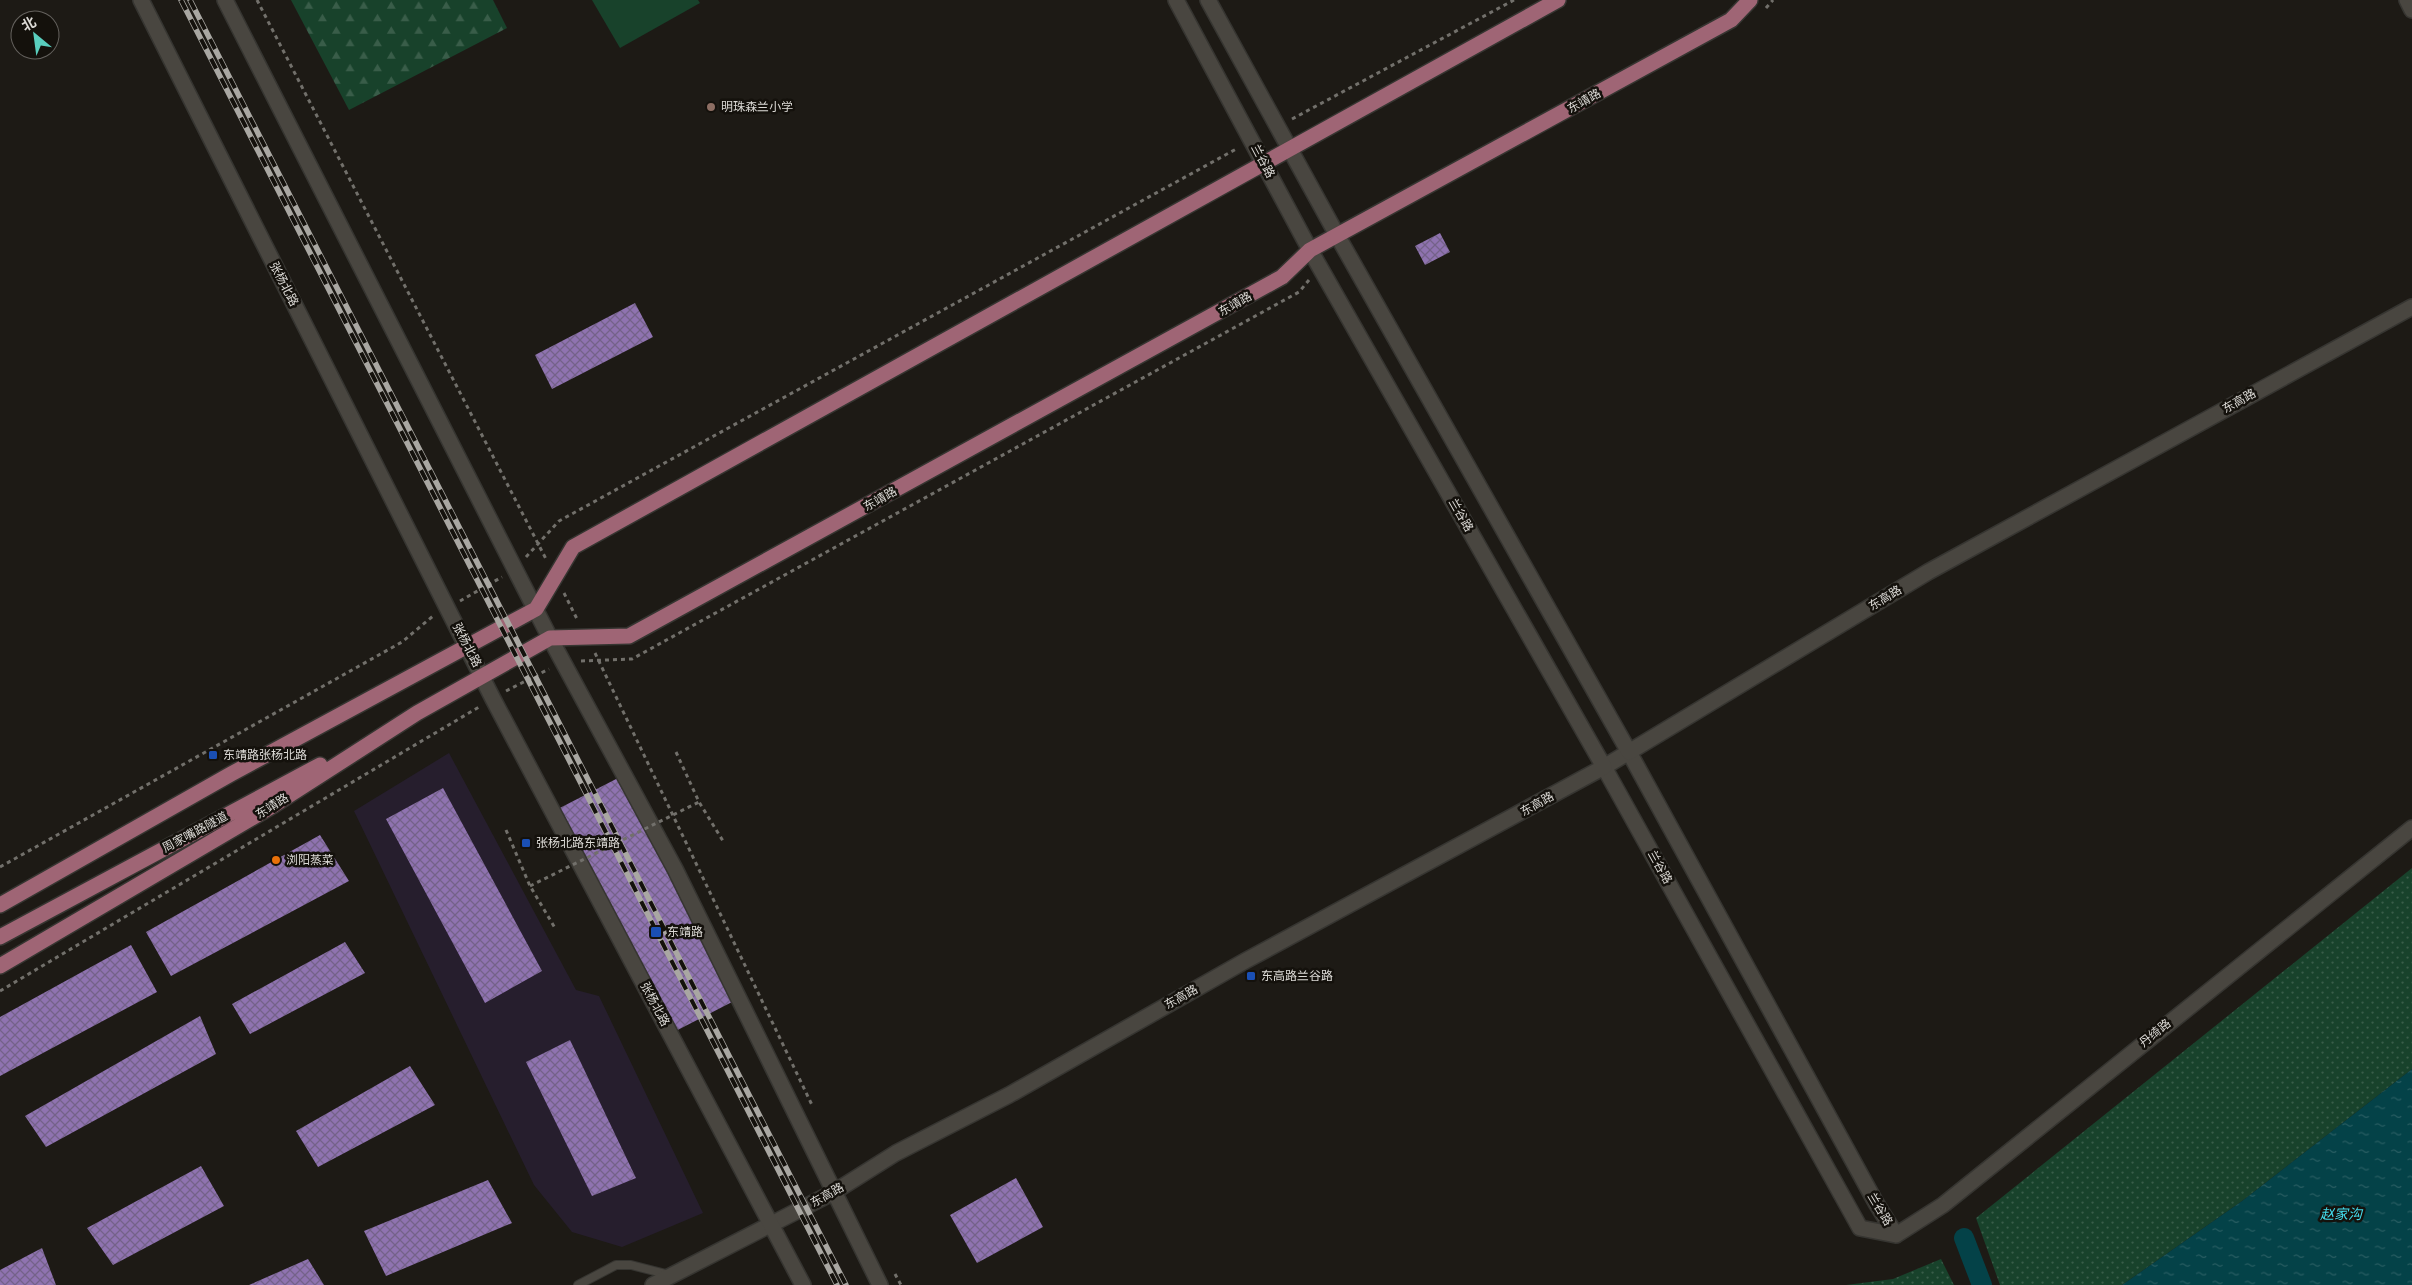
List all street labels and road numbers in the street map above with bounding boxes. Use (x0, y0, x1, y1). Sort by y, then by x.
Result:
street label: 东靖路 (1565, 86, 1603, 116)
street label: 兰谷路 (1248, 142, 1278, 180)
street label: 张杨北路 (267, 259, 301, 309)
street label: 东靖路 (1216, 289, 1254, 319)
street label: 东高路 (2220, 386, 2258, 416)
street label: 东靖路 (861, 484, 899, 514)
street label: 兰谷路 (1446, 496, 1476, 534)
street label: 东高路 (1866, 583, 1904, 613)
street label: 张杨北路 (450, 620, 484, 670)
street label: 东高路 (1518, 789, 1556, 819)
street label: 东靖路 (253, 791, 291, 821)
street label: 周家嘴路隧道 (160, 809, 230, 855)
street label: 兰谷路 (1645, 848, 1675, 886)
street label: 张杨北路 (638, 980, 672, 1028)
street label: 东高路 (1162, 982, 1200, 1012)
street label: 丹绮路 (2137, 1016, 2173, 1050)
street label: 东高路 (808, 1180, 846, 1210)
street label: 兰谷路 (1865, 1190, 1895, 1228)

